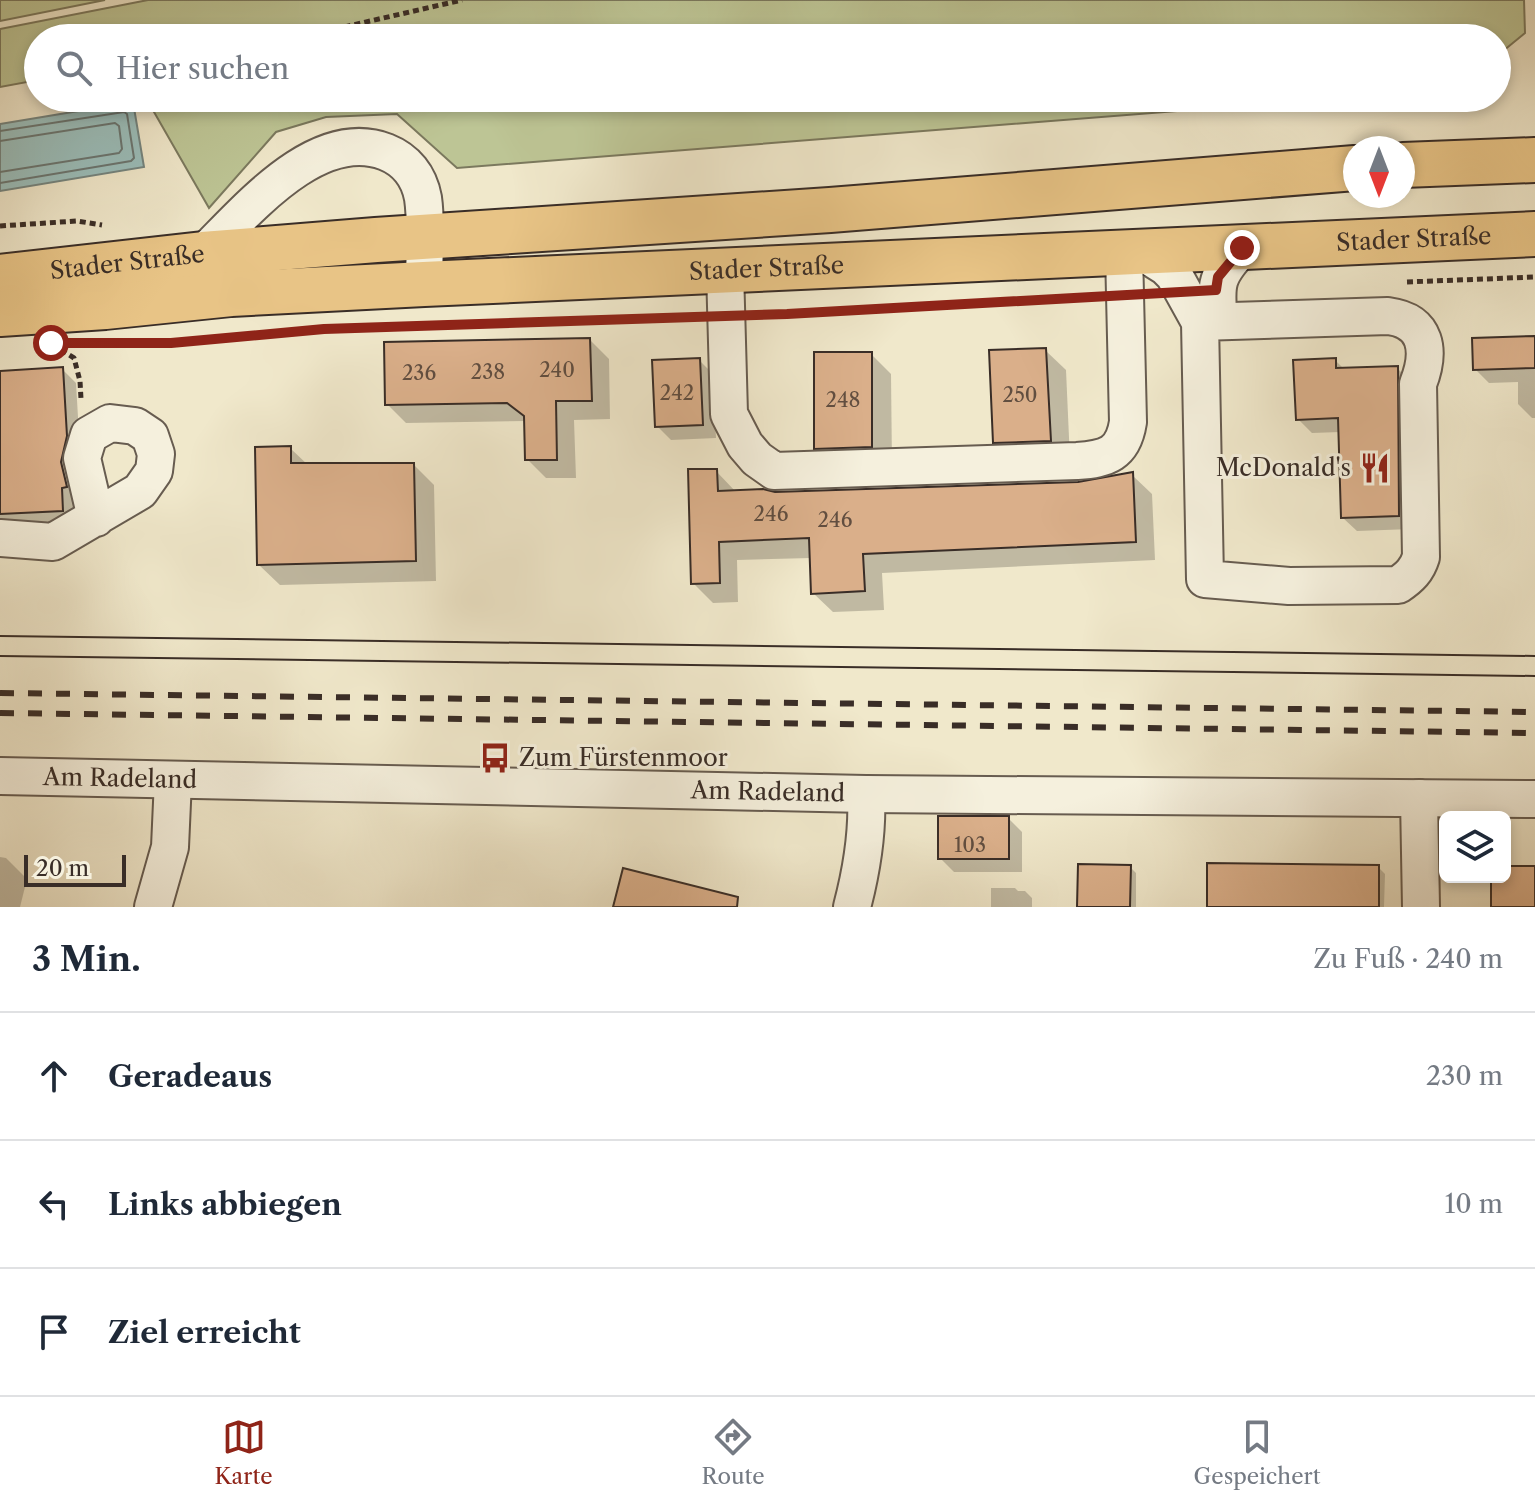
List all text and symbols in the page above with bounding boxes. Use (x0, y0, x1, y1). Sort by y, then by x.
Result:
search box (24, 24, 1511, 112)
icon: search (52, 46, 96, 90)
text: Hier suchen (116, 50, 289, 87)
north arrow (1343, 136, 1415, 208)
street label: Stader Straße (1336, 221, 1492, 257)
route end (1224, 230, 1260, 266)
street label: Stader Straße (48, 239, 206, 285)
street label: Stader Straße (688, 250, 845, 286)
route start (33, 325, 69, 361)
house number: 240 (539, 358, 575, 382)
house number: 238 (471, 360, 505, 384)
house number: 236 (402, 361, 436, 385)
house number: 242 (660, 381, 694, 405)
house number: 250 (1002, 383, 1038, 407)
house number: 248 (826, 388, 860, 412)
restaurant icon: McDonald's (1358, 451, 1392, 485)
place label: McDonald's (1216, 453, 1351, 482)
house number: 246 (754, 502, 788, 526)
house number: 246 (818, 508, 852, 532)
bus stop icon: Zum Fürstenmoor (478, 741, 512, 775)
place label: Zum Fürstenmoor (519, 743, 728, 772)
street label: Am Radeland (42, 762, 198, 794)
street label: Am Radeland (689, 775, 846, 808)
map controls (1439, 811, 1511, 883)
button: layers (1439, 811, 1511, 883)
house number: 103 (954, 833, 986, 857)
scale bar (24, 851, 126, 887)
text: 20 m (36, 855, 89, 882)
text: 3 Min. (32, 938, 141, 980)
text: Zu Fuß · 240 m (1313, 943, 1503, 975)
icon: ahead (32, 1054, 76, 1098)
text: Geradeaus (108, 1058, 272, 1095)
text: 230 m (1426, 1060, 1503, 1092)
icon: left (32, 1182, 76, 1226)
text: Links abbiegen (108, 1186, 342, 1223)
text: 10 m (1444, 1188, 1503, 1220)
icon: arrive (32, 1310, 76, 1354)
text: Ziel erreicht (108, 1314, 301, 1351)
tab: Karte (214, 1415, 273, 1490)
tab: Route (702, 1415, 765, 1490)
tab: Gespeichert (1194, 1415, 1321, 1490)

